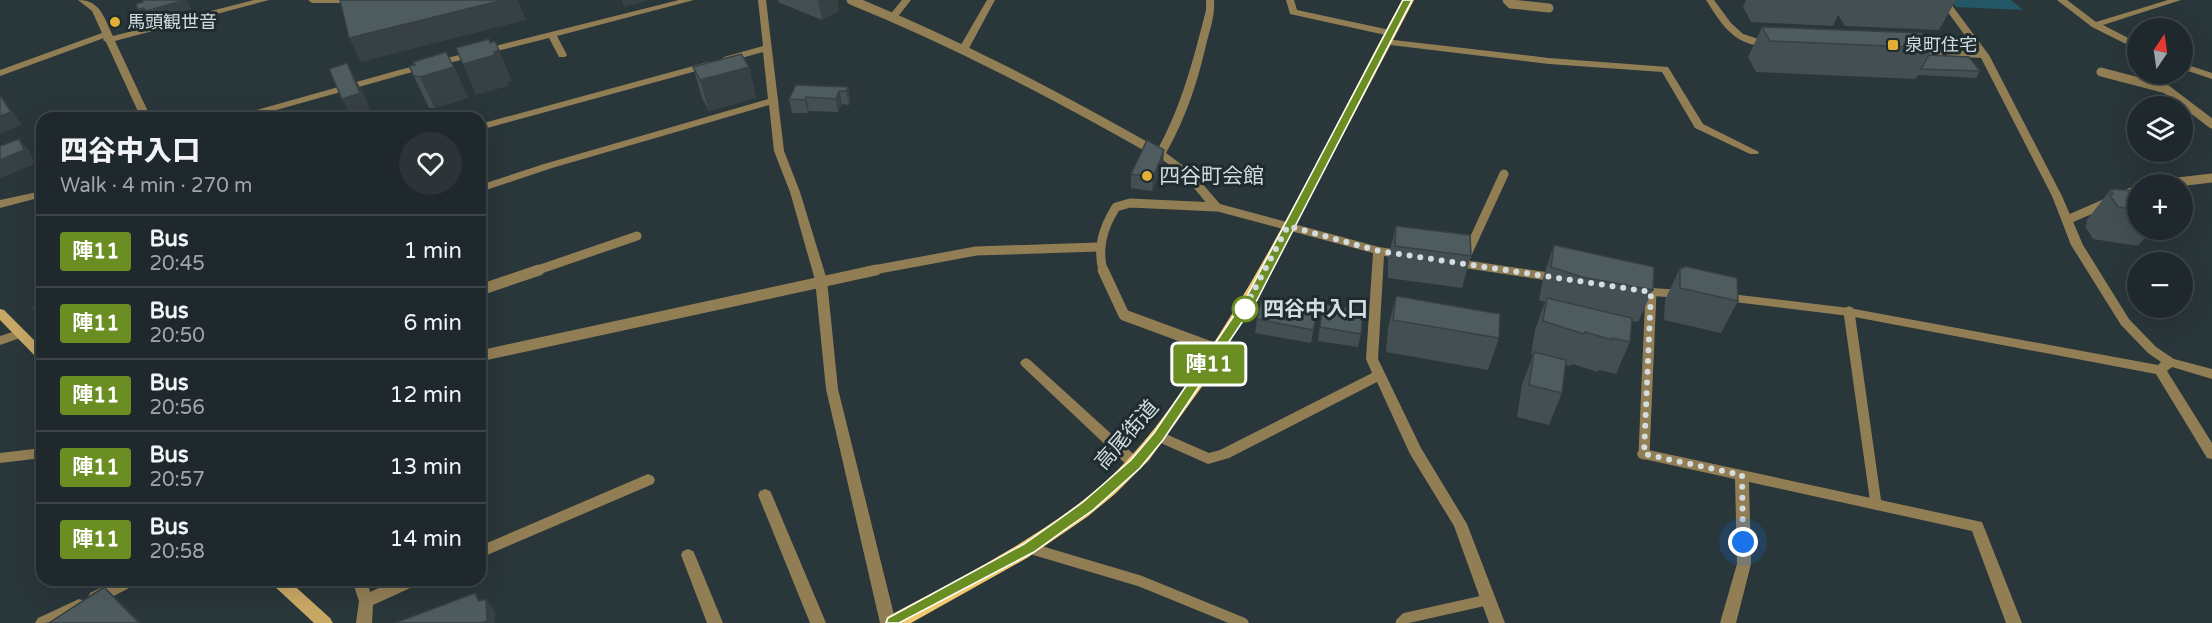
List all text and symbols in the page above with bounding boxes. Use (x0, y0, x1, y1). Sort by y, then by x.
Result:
place label: 馬頭観世音 (127, 11, 217, 33)
marker: 馬頭観世音 (108, 15, 122, 29)
north arrow (2127, 18, 2193, 84)
map controls (2127, 18, 2193, 318)
place label: 泉町住宅 (1905, 34, 1977, 56)
marker: 泉町住宅 (1886, 38, 1900, 52)
button: layers (2127, 96, 2193, 162)
button: heart (399, 132, 462, 195)
text: 四谷中入口 (60, 134, 200, 168)
place label: 四谷町会館 (1159, 164, 1264, 189)
marker: 四谷町会館 (1140, 169, 1154, 183)
text: Walk · 4 min · 270 m (60, 174, 252, 198)
button: + (2127, 174, 2193, 240)
text: Bus (149, 226, 188, 252)
text: 1 min (403, 238, 462, 264)
text: 陣11 (72, 239, 119, 264)
text: 20:45 (149, 252, 205, 276)
button: − (2127, 252, 2193, 318)
marker: 四谷中入口 (1232, 296, 1258, 322)
place label: 四谷中入口 (1263, 297, 1368, 322)
text: Bus (149, 298, 188, 324)
text: 6 min (403, 310, 462, 336)
text: 陣11 (72, 311, 119, 336)
text: 20:50 (149, 324, 205, 348)
line badge: 陣11 (1174, 344, 1244, 384)
text: 陣11 (1185, 352, 1233, 377)
text: Bus (149, 370, 188, 396)
text: 12 min (390, 382, 462, 408)
text: 陣11 (72, 383, 119, 408)
street label: 高尾街道 (1090, 395, 1164, 475)
text: 20:56 (149, 396, 205, 420)
text: Bus (149, 442, 188, 468)
text: 13 min (390, 454, 462, 480)
text: 陣11 (72, 455, 119, 480)
text: 20:57 (149, 468, 205, 492)
text: Bus (149, 514, 188, 540)
text: 14 min (390, 526, 462, 552)
text: 陣11 (72, 527, 119, 552)
your location (1728, 527, 1758, 557)
text: 20:58 (149, 540, 205, 564)

